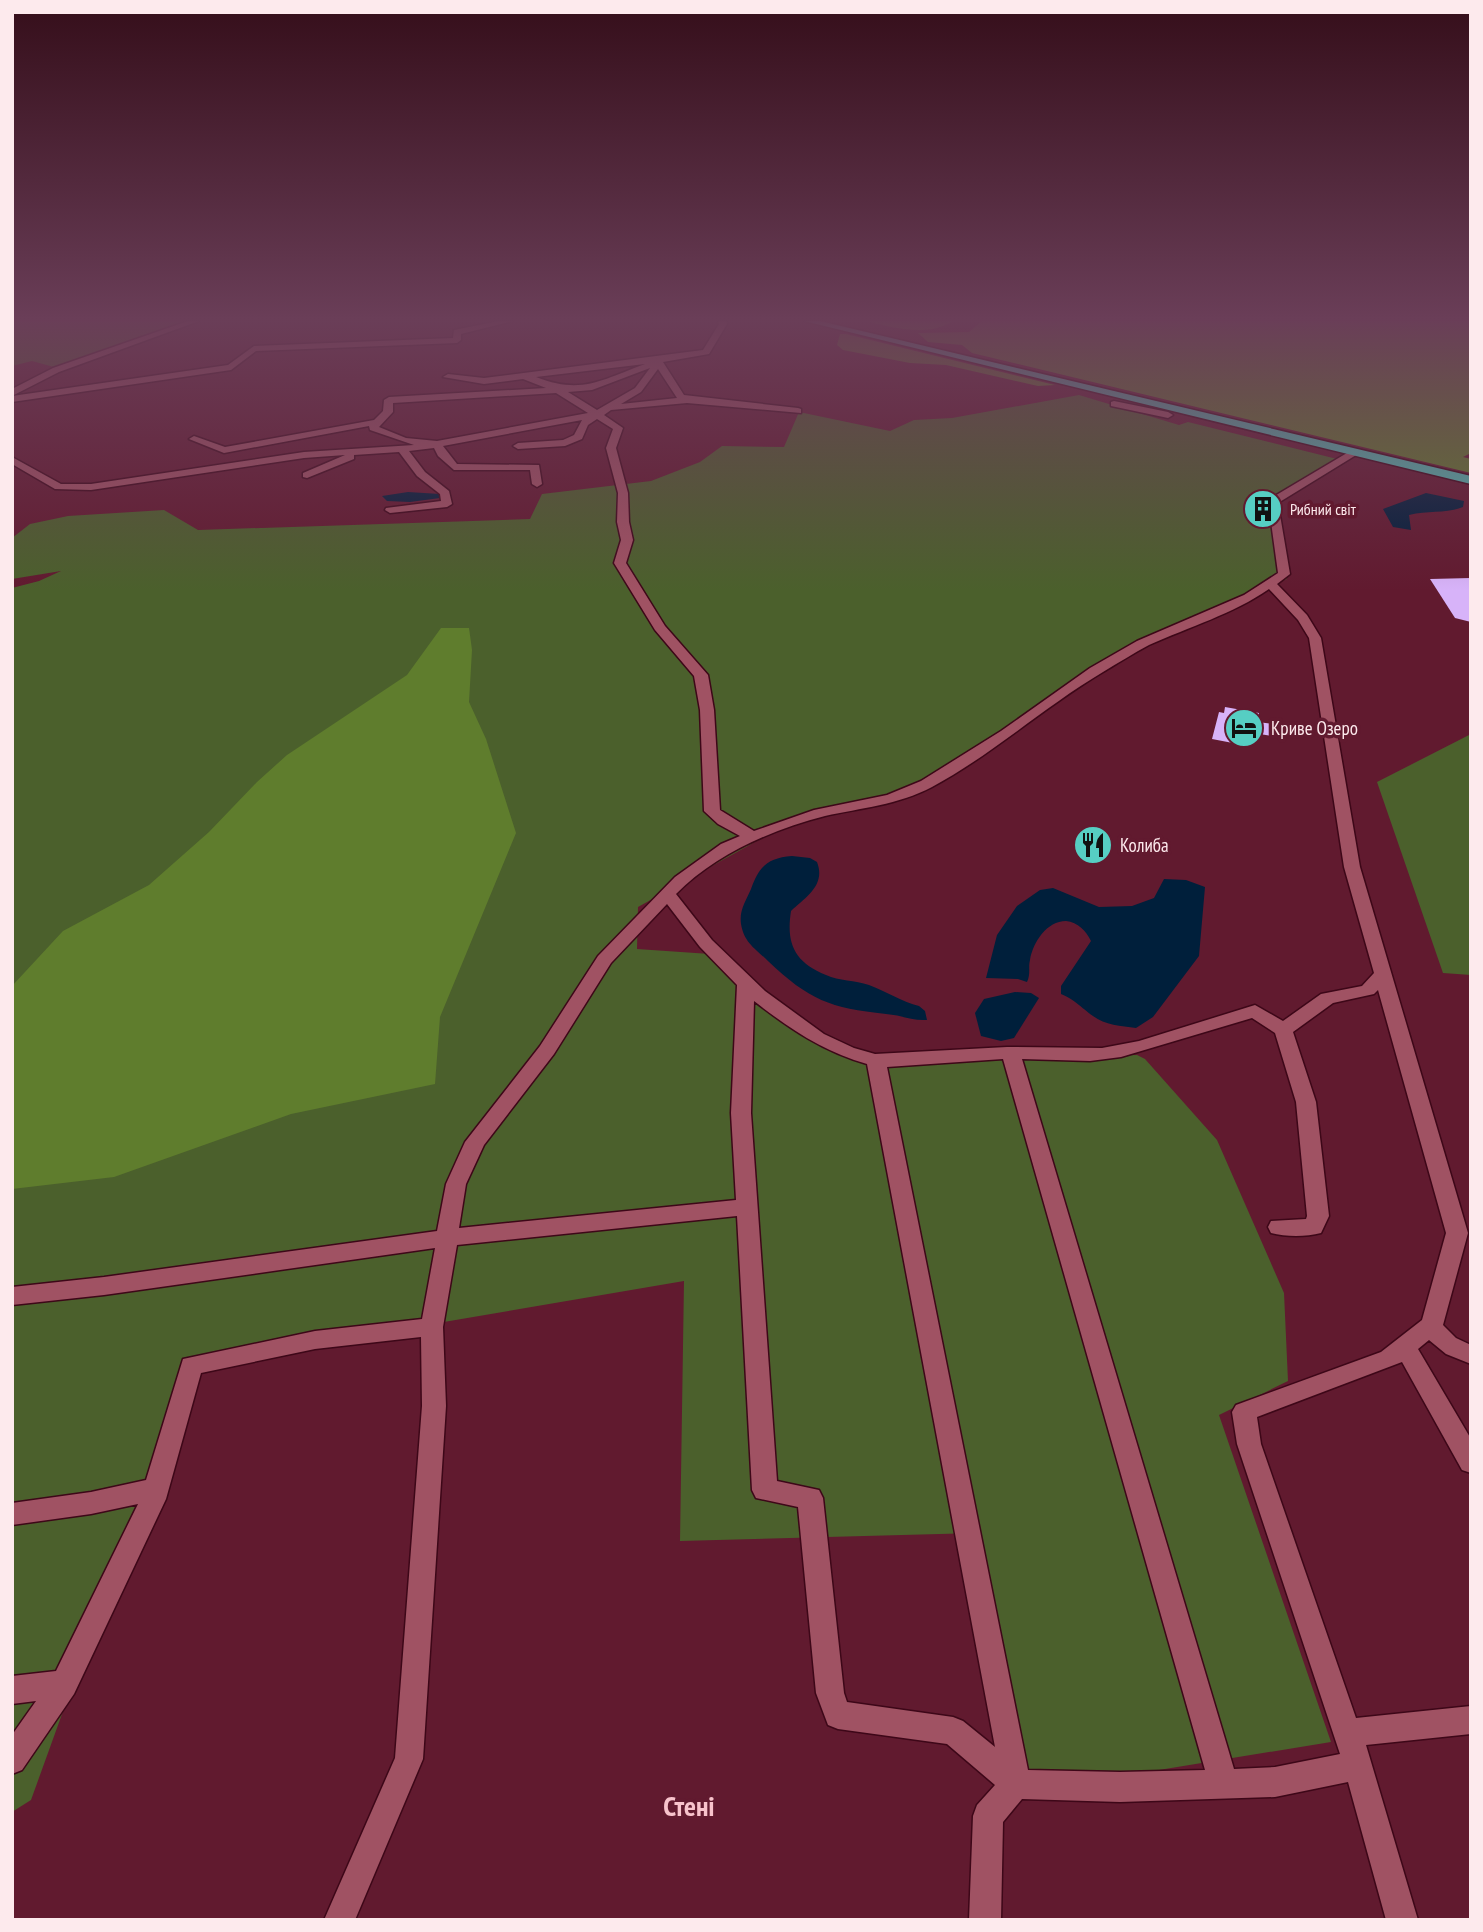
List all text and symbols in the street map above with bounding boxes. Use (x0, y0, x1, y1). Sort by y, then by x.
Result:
building icon: Рибний світ (1242, 488, 1284, 530)
place label: Рибний світ (1290, 499, 1357, 519)
hotel icon: Криве Озеро (1223, 707, 1265, 749)
place label: Криве Озеро (1271, 716, 1358, 740)
restaurant icon: Колиба (1072, 824, 1114, 866)
place label: Колиба (1120, 833, 1169, 857)
district label: Стені (663, 1787, 715, 1824)

